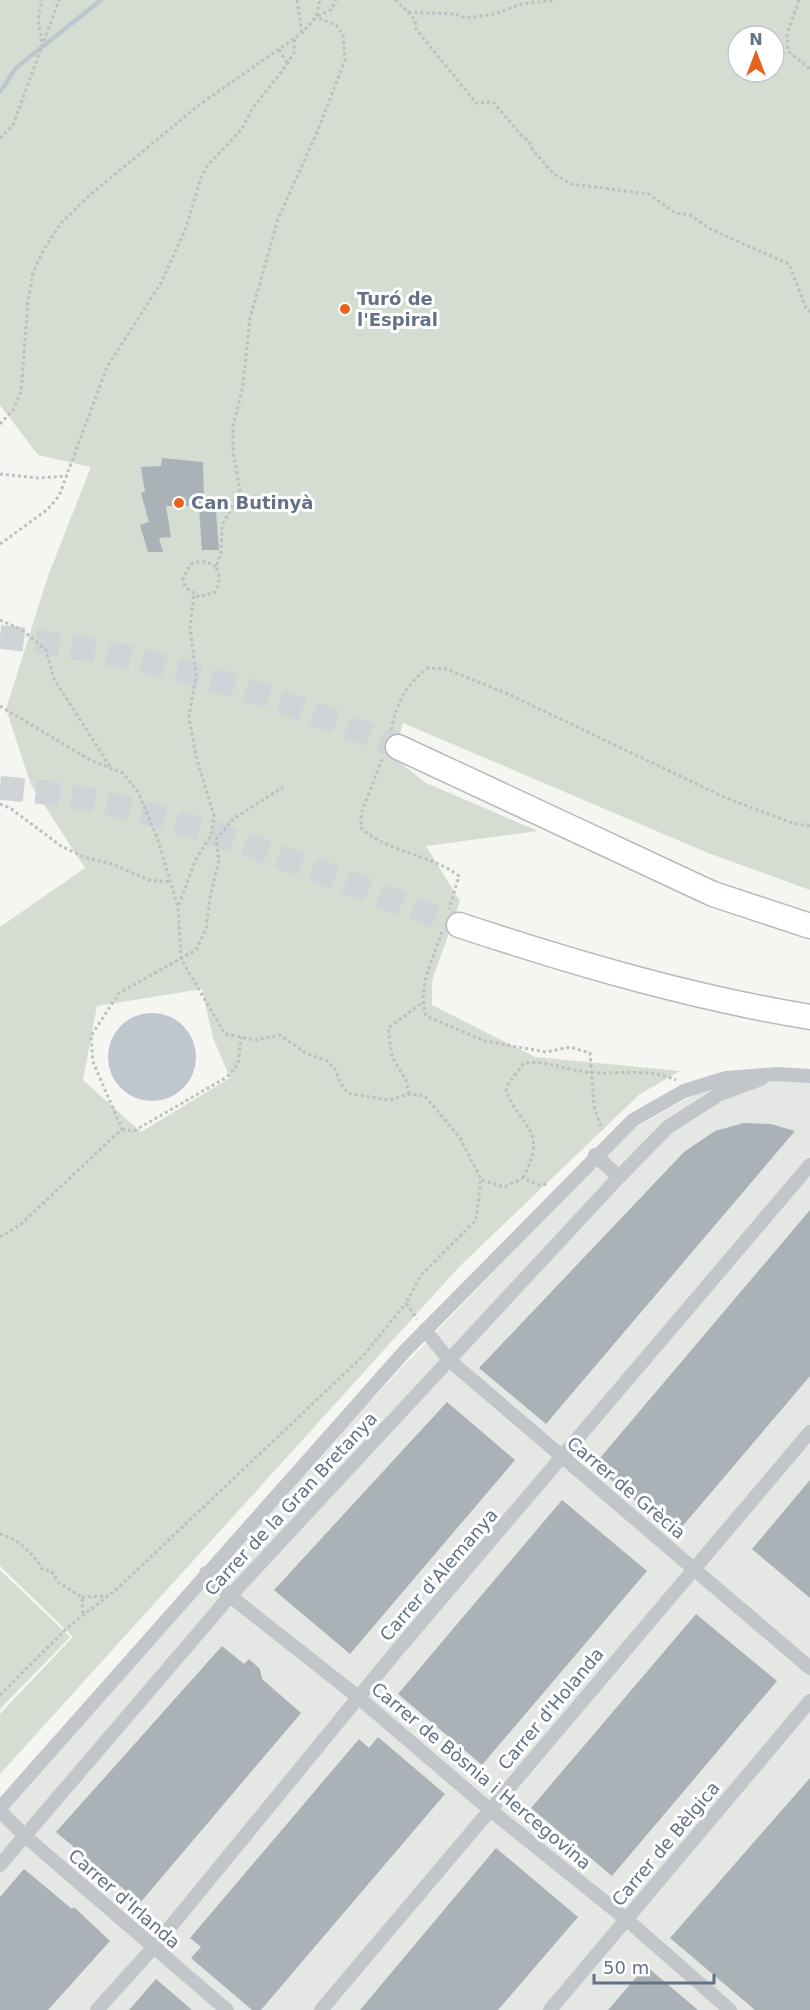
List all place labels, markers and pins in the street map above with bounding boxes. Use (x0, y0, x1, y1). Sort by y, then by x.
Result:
place label: Turó de l'Espiral (357, 288, 438, 330)
marker: Turó de l'Espiral (338, 302, 352, 316)
place label: Can Butinyà (191, 492, 313, 513)
marker: Can Butinyà (172, 496, 186, 510)

